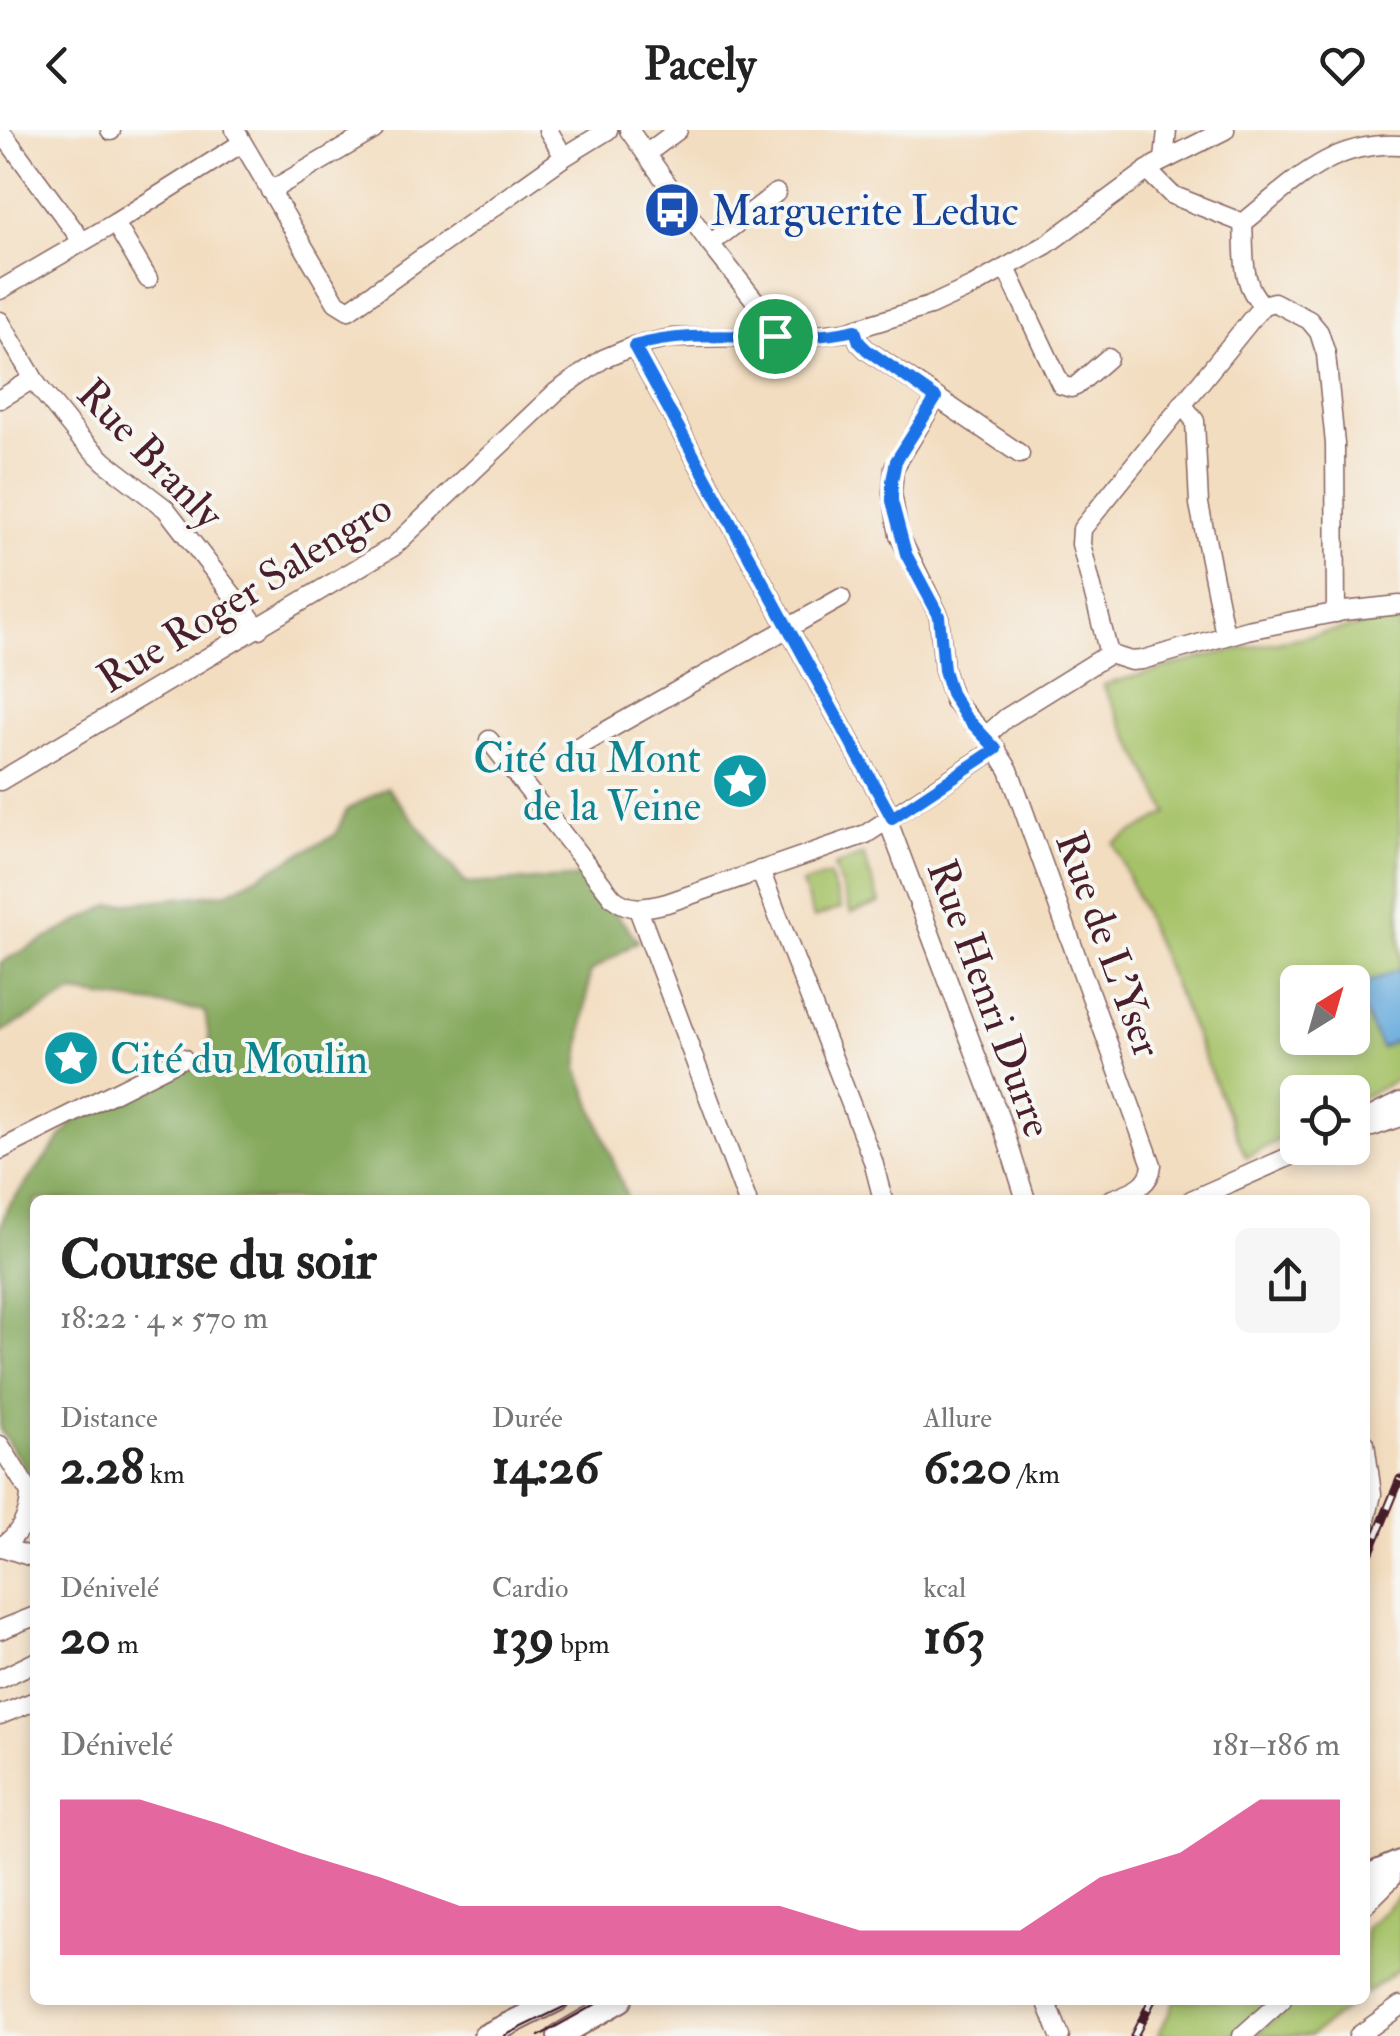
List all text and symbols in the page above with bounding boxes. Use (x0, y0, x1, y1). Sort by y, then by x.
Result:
text: Pacely (644, 37, 756, 93)
icon: back (30, 38, 85, 93)
icon: heart (1315, 38, 1370, 93)
bus stop icon: Marguerite Leduc (642, 180, 702, 240)
place label: Marguerite Leduc (711, 186, 1018, 238)
pin (733, 294, 818, 379)
icon: arrive (748, 309, 803, 364)
street label: Rue Branly (65, 368, 234, 541)
street label: Rue Roger Salengro (88, 482, 402, 705)
place label: Cité du Mont de la Veine (473, 733, 701, 833)
place icon: Cité du Mont de la Veine (710, 751, 770, 811)
street label: Rue de L'Yser (1043, 825, 1173, 1065)
street label: Rue Henri Durre (915, 853, 1063, 1144)
north arrow (1280, 965, 1370, 1055)
map controls (1280, 965, 1370, 1165)
place icon: Cité du Moulin (41, 1028, 101, 1088)
place label: Cité du Moulin (110, 1034, 368, 1086)
button: locate (1280, 1075, 1370, 1165)
text: Course du soir (60, 1226, 377, 1295)
button: share (1235, 1228, 1340, 1333)
text: 18:22 · 4 × 570 m (60, 1298, 268, 1338)
text: Distance (60, 1401, 158, 1436)
text: Durée (492, 1401, 563, 1436)
text: Allure (923, 1401, 992, 1436)
text: 2.28 (60, 1436, 144, 1499)
text: 14:26 (492, 1436, 599, 1499)
text: 6:20 (923, 1436, 1012, 1499)
text: km (144, 1457, 185, 1492)
text: /km (1012, 1457, 1060, 1492)
text: Dénivelé (60, 1571, 159, 1606)
text: Cardio (492, 1571, 568, 1606)
text: kcal (923, 1571, 966, 1606)
text: 20 (60, 1606, 111, 1669)
text: 139 (492, 1606, 554, 1669)
text: 163 (923, 1606, 985, 1669)
text: m (111, 1627, 139, 1662)
text: bpm (554, 1627, 610, 1662)
text: Dénivelé (60, 1725, 173, 1765)
text: 181–186 m (1212, 1725, 1340, 1765)

